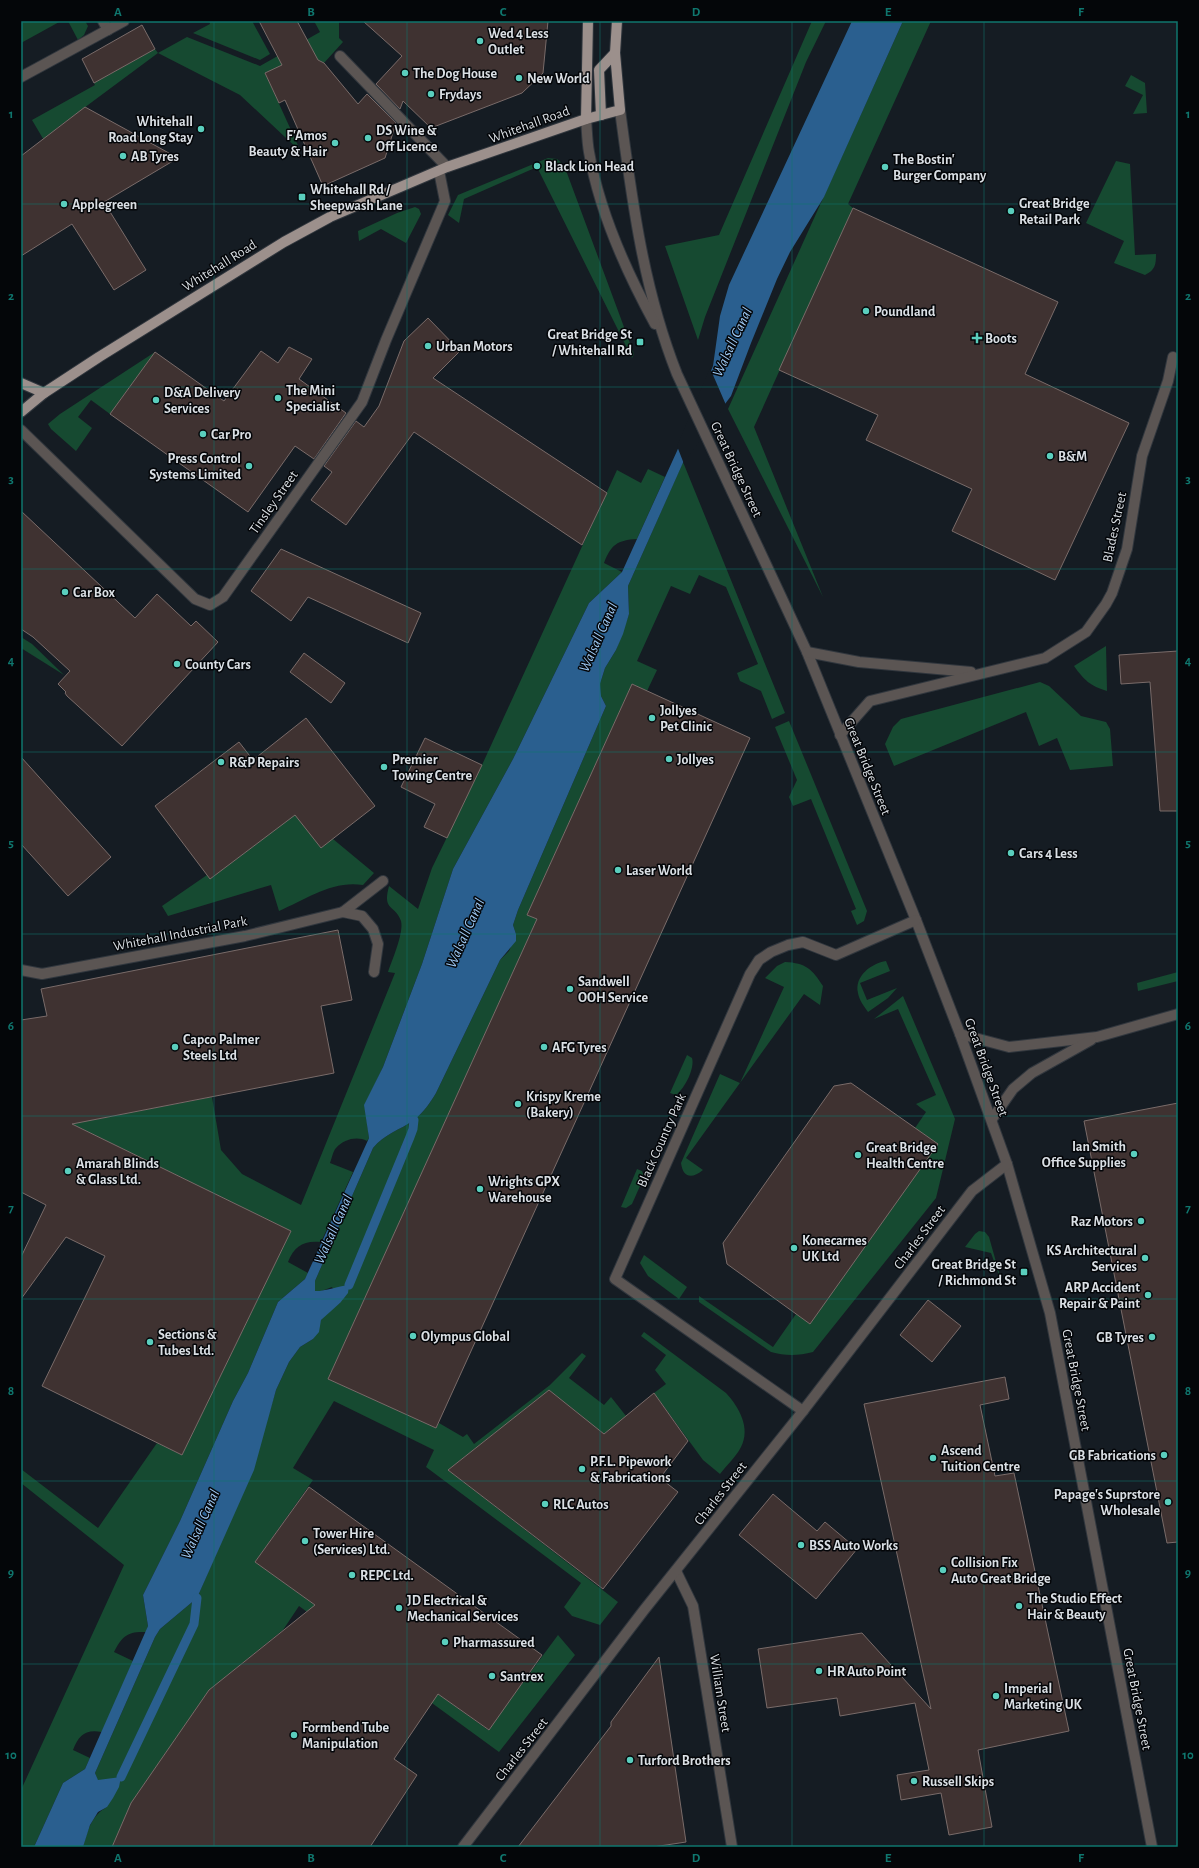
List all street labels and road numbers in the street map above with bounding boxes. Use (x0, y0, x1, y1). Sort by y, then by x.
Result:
street label: Whitehall Road (487, 104, 571, 146)
street label: Whitehall Road (180, 238, 259, 294)
street label: Great Bridge Street (708, 420, 765, 520)
street label: Tinsley Street (247, 468, 301, 537)
street label: Blades Street (1101, 490, 1129, 564)
street label: Great Bridge Street (841, 716, 893, 817)
street label: Whitehall Industrial Park (112, 914, 249, 954)
street label: Great Bridge Street (962, 1016, 1011, 1119)
street label: Black Country Park (635, 1091, 689, 1189)
street label: Charles Street (891, 1203, 949, 1272)
street label: Great Bridge Street (1059, 1328, 1093, 1433)
street label: Charles Street (692, 1459, 750, 1528)
street label: Great Bridge Street (1120, 1647, 1154, 1752)
street label: William Street (707, 1653, 733, 1734)
street label: Charles Street (493, 1715, 551, 1784)

